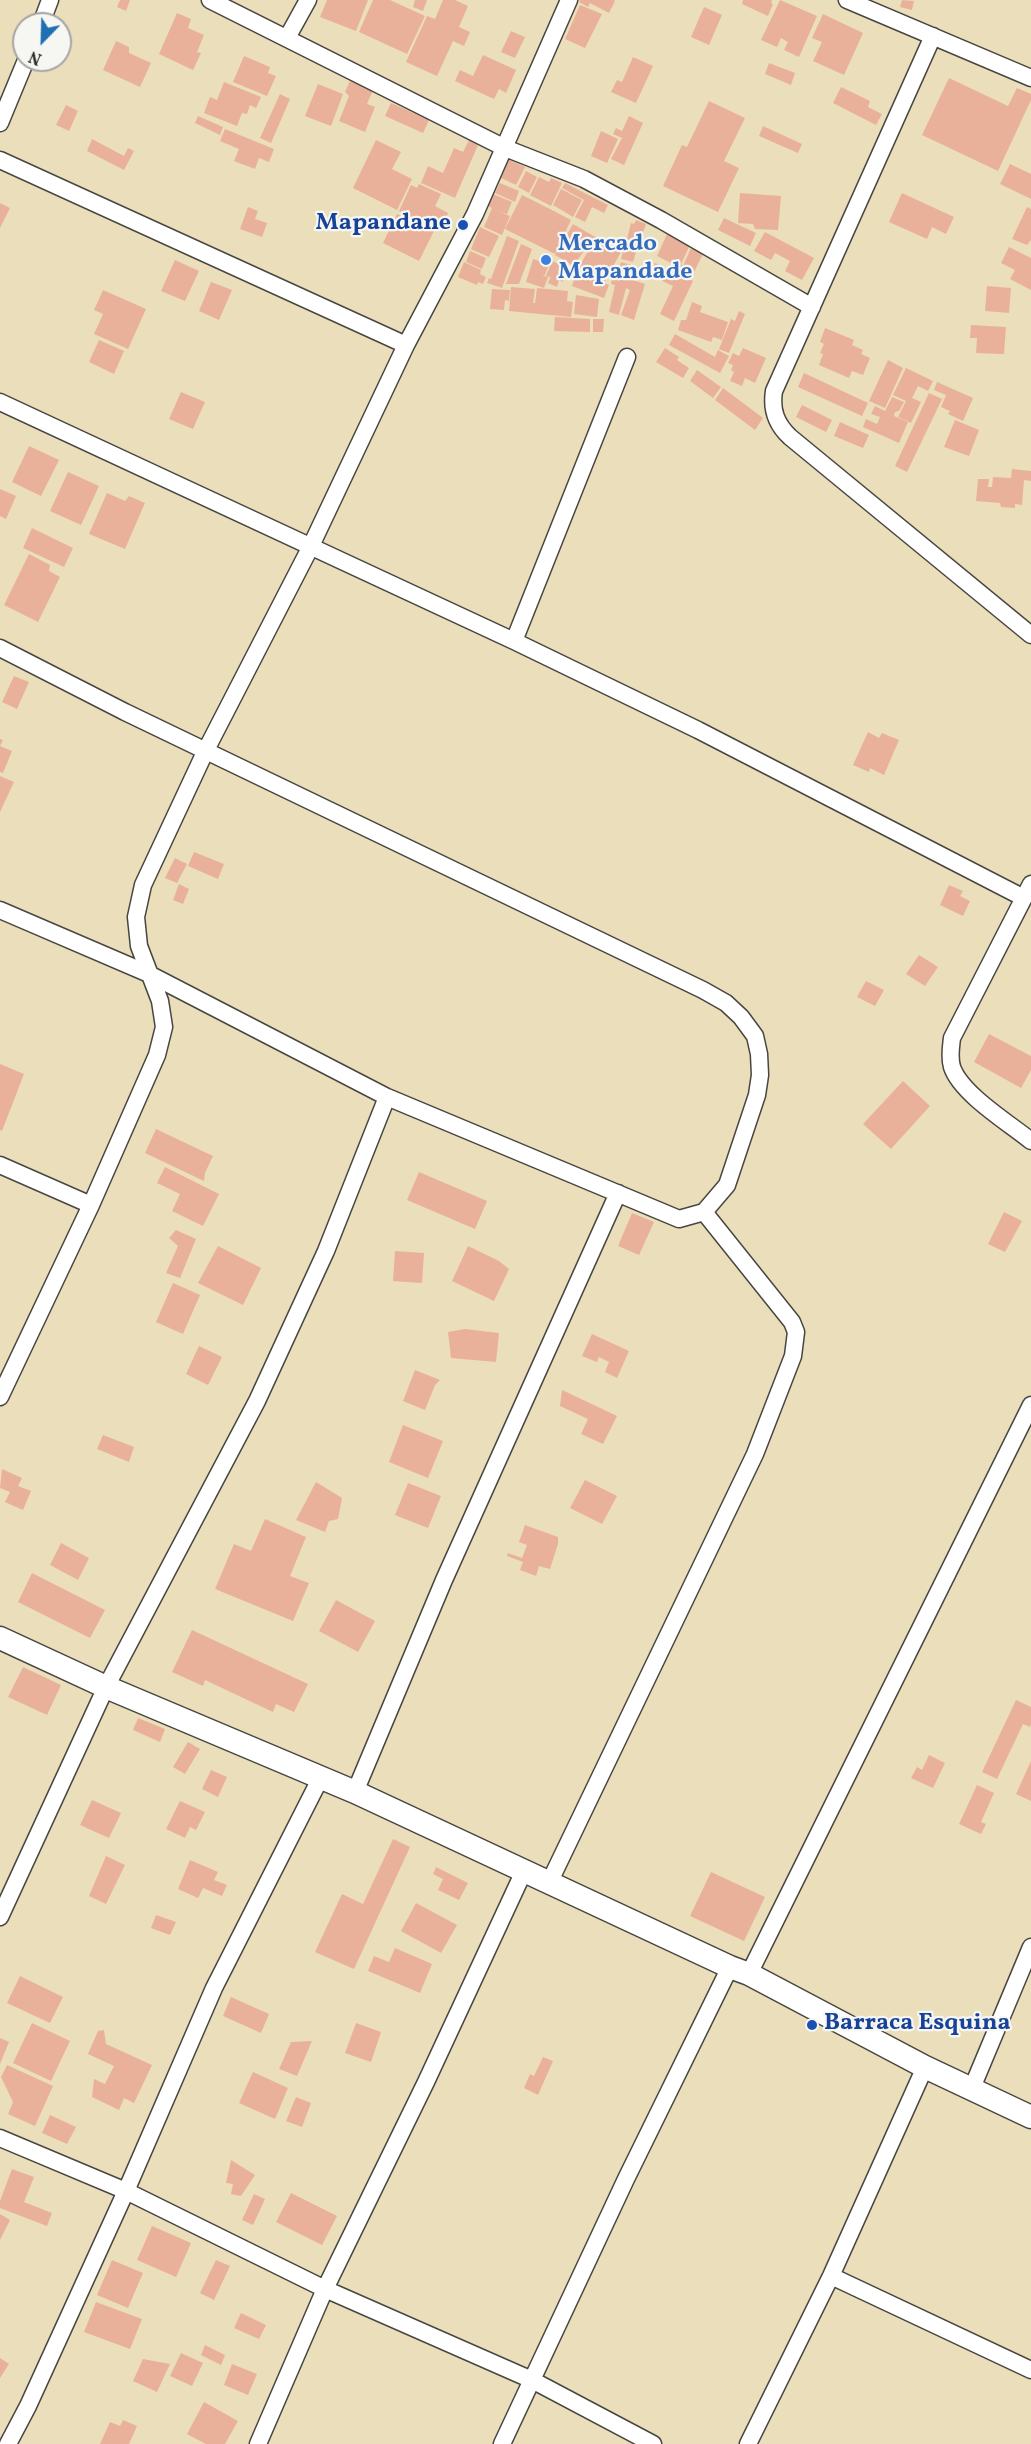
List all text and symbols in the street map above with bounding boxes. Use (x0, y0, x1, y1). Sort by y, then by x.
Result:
north arrow (12, 12, 72, 72)
text: N (26, 44, 45, 69)
place label: Mapandane (316, 211, 451, 239)
marker: Mapandane (456, 218, 470, 232)
place label: Mercado Mapandade (558, 232, 693, 288)
marker: Mercado Mapandade (539, 253, 553, 267)
place label: Barraca Esquina (824, 2011, 1011, 2039)
marker: Barraca Esquina (805, 2018, 819, 2032)

